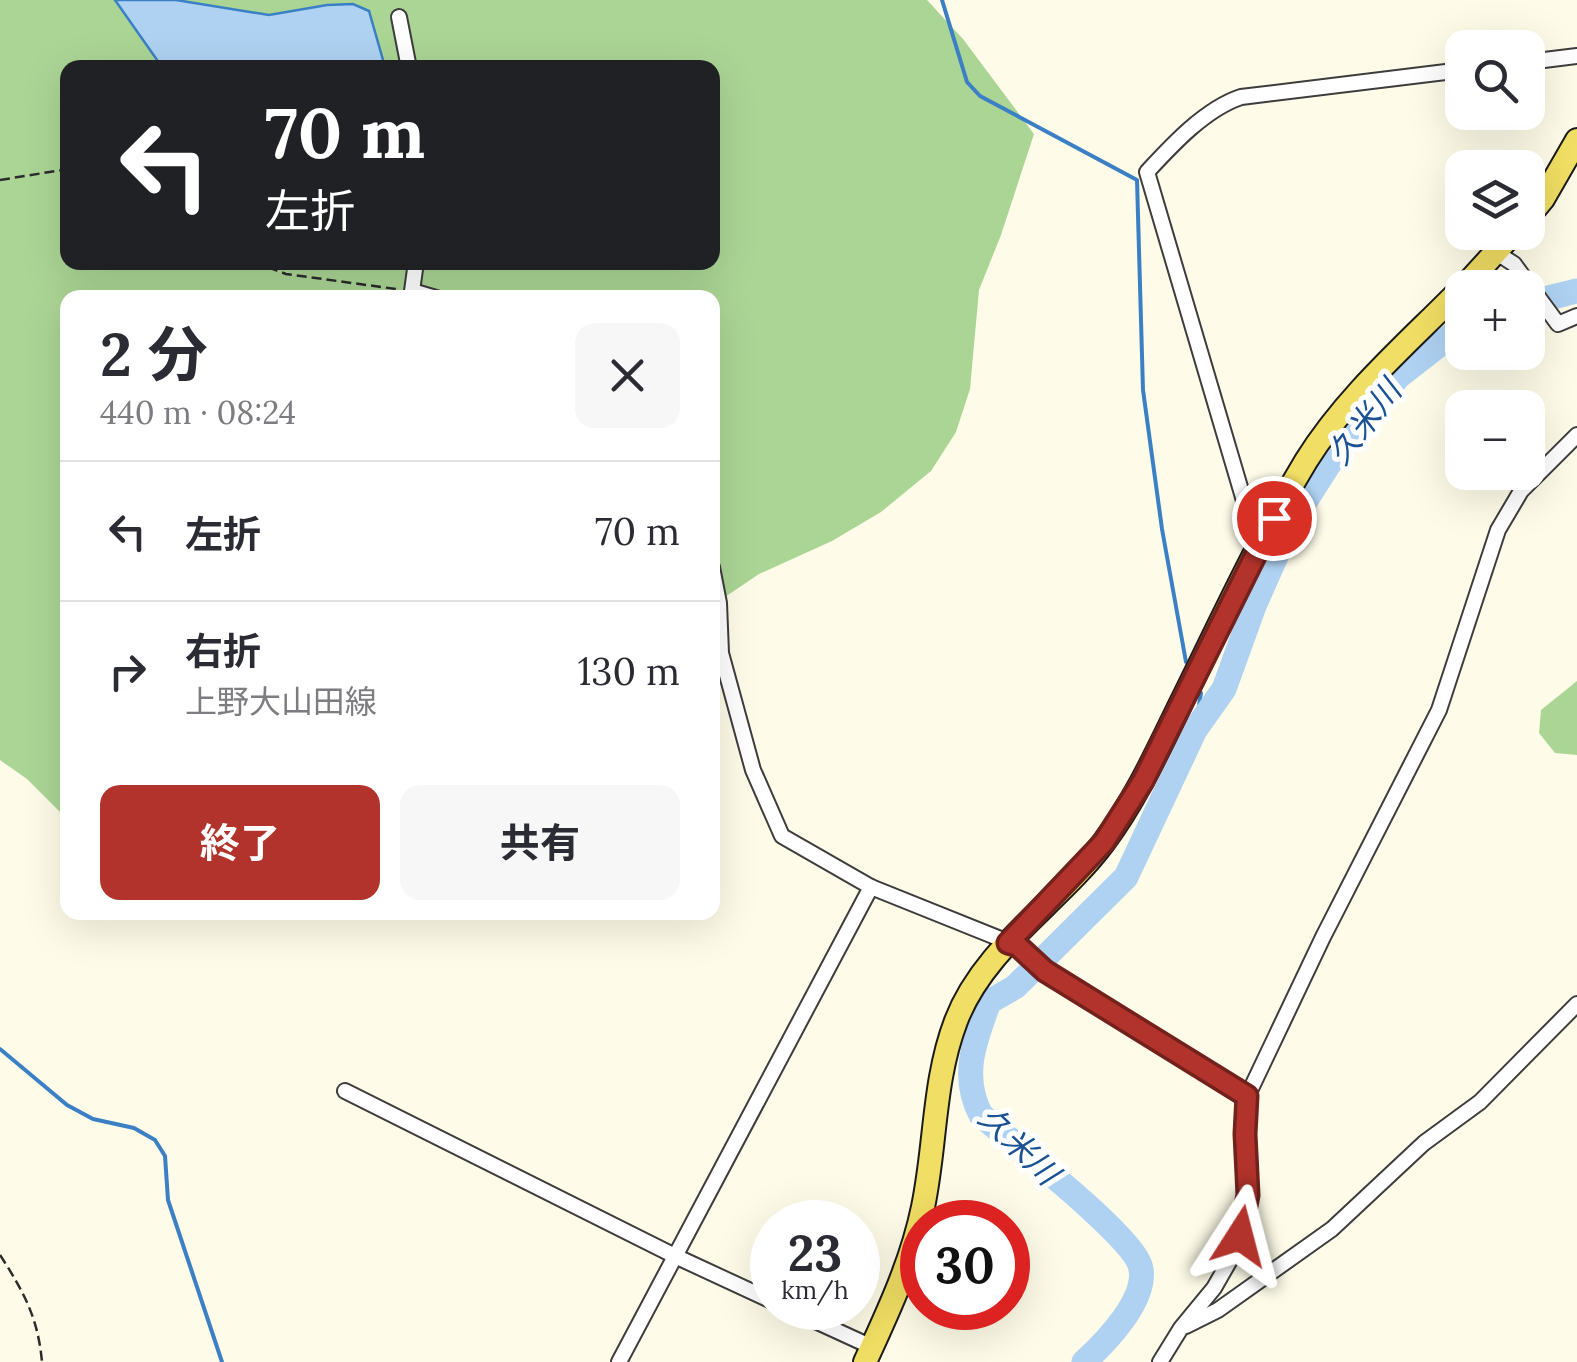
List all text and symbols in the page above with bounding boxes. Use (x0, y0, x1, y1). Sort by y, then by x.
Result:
map controls (1445, 30, 1545, 490)
button: search (1445, 30, 1545, 130)
text: 70 m (265, 88, 425, 177)
icon: left (100, 100, 230, 230)
button: layers (1445, 150, 1545, 250)
text: 左折 (265, 182, 355, 239)
button: + (1445, 270, 1545, 370)
text: 2 分 (100, 316, 208, 392)
button: close (575, 323, 680, 428)
water label: 久米川 (1318, 369, 1412, 472)
button: − (1445, 390, 1545, 490)
text: 440 m · 08:24 (100, 392, 296, 433)
pin (1232, 476, 1317, 561)
icon: arrive (1247, 491, 1302, 546)
icon: left (100, 504, 155, 559)
text: 70 m (595, 507, 680, 555)
text: 左折 (185, 510, 261, 558)
text: 右折 (185, 627, 261, 675)
icon: right (100, 644, 155, 699)
text: 130 m (577, 647, 680, 695)
text: 上野大山田線 (185, 681, 377, 722)
button: 終了 (100, 785, 380, 900)
button: 共有 (400, 785, 680, 900)
water label: 久米川 (970, 1097, 1070, 1195)
position arrow (1188, 1184, 1292, 1288)
speed limit sign: 30 (900, 1200, 1030, 1330)
text: 23 (788, 1221, 842, 1285)
text: km/h (781, 1274, 849, 1306)

